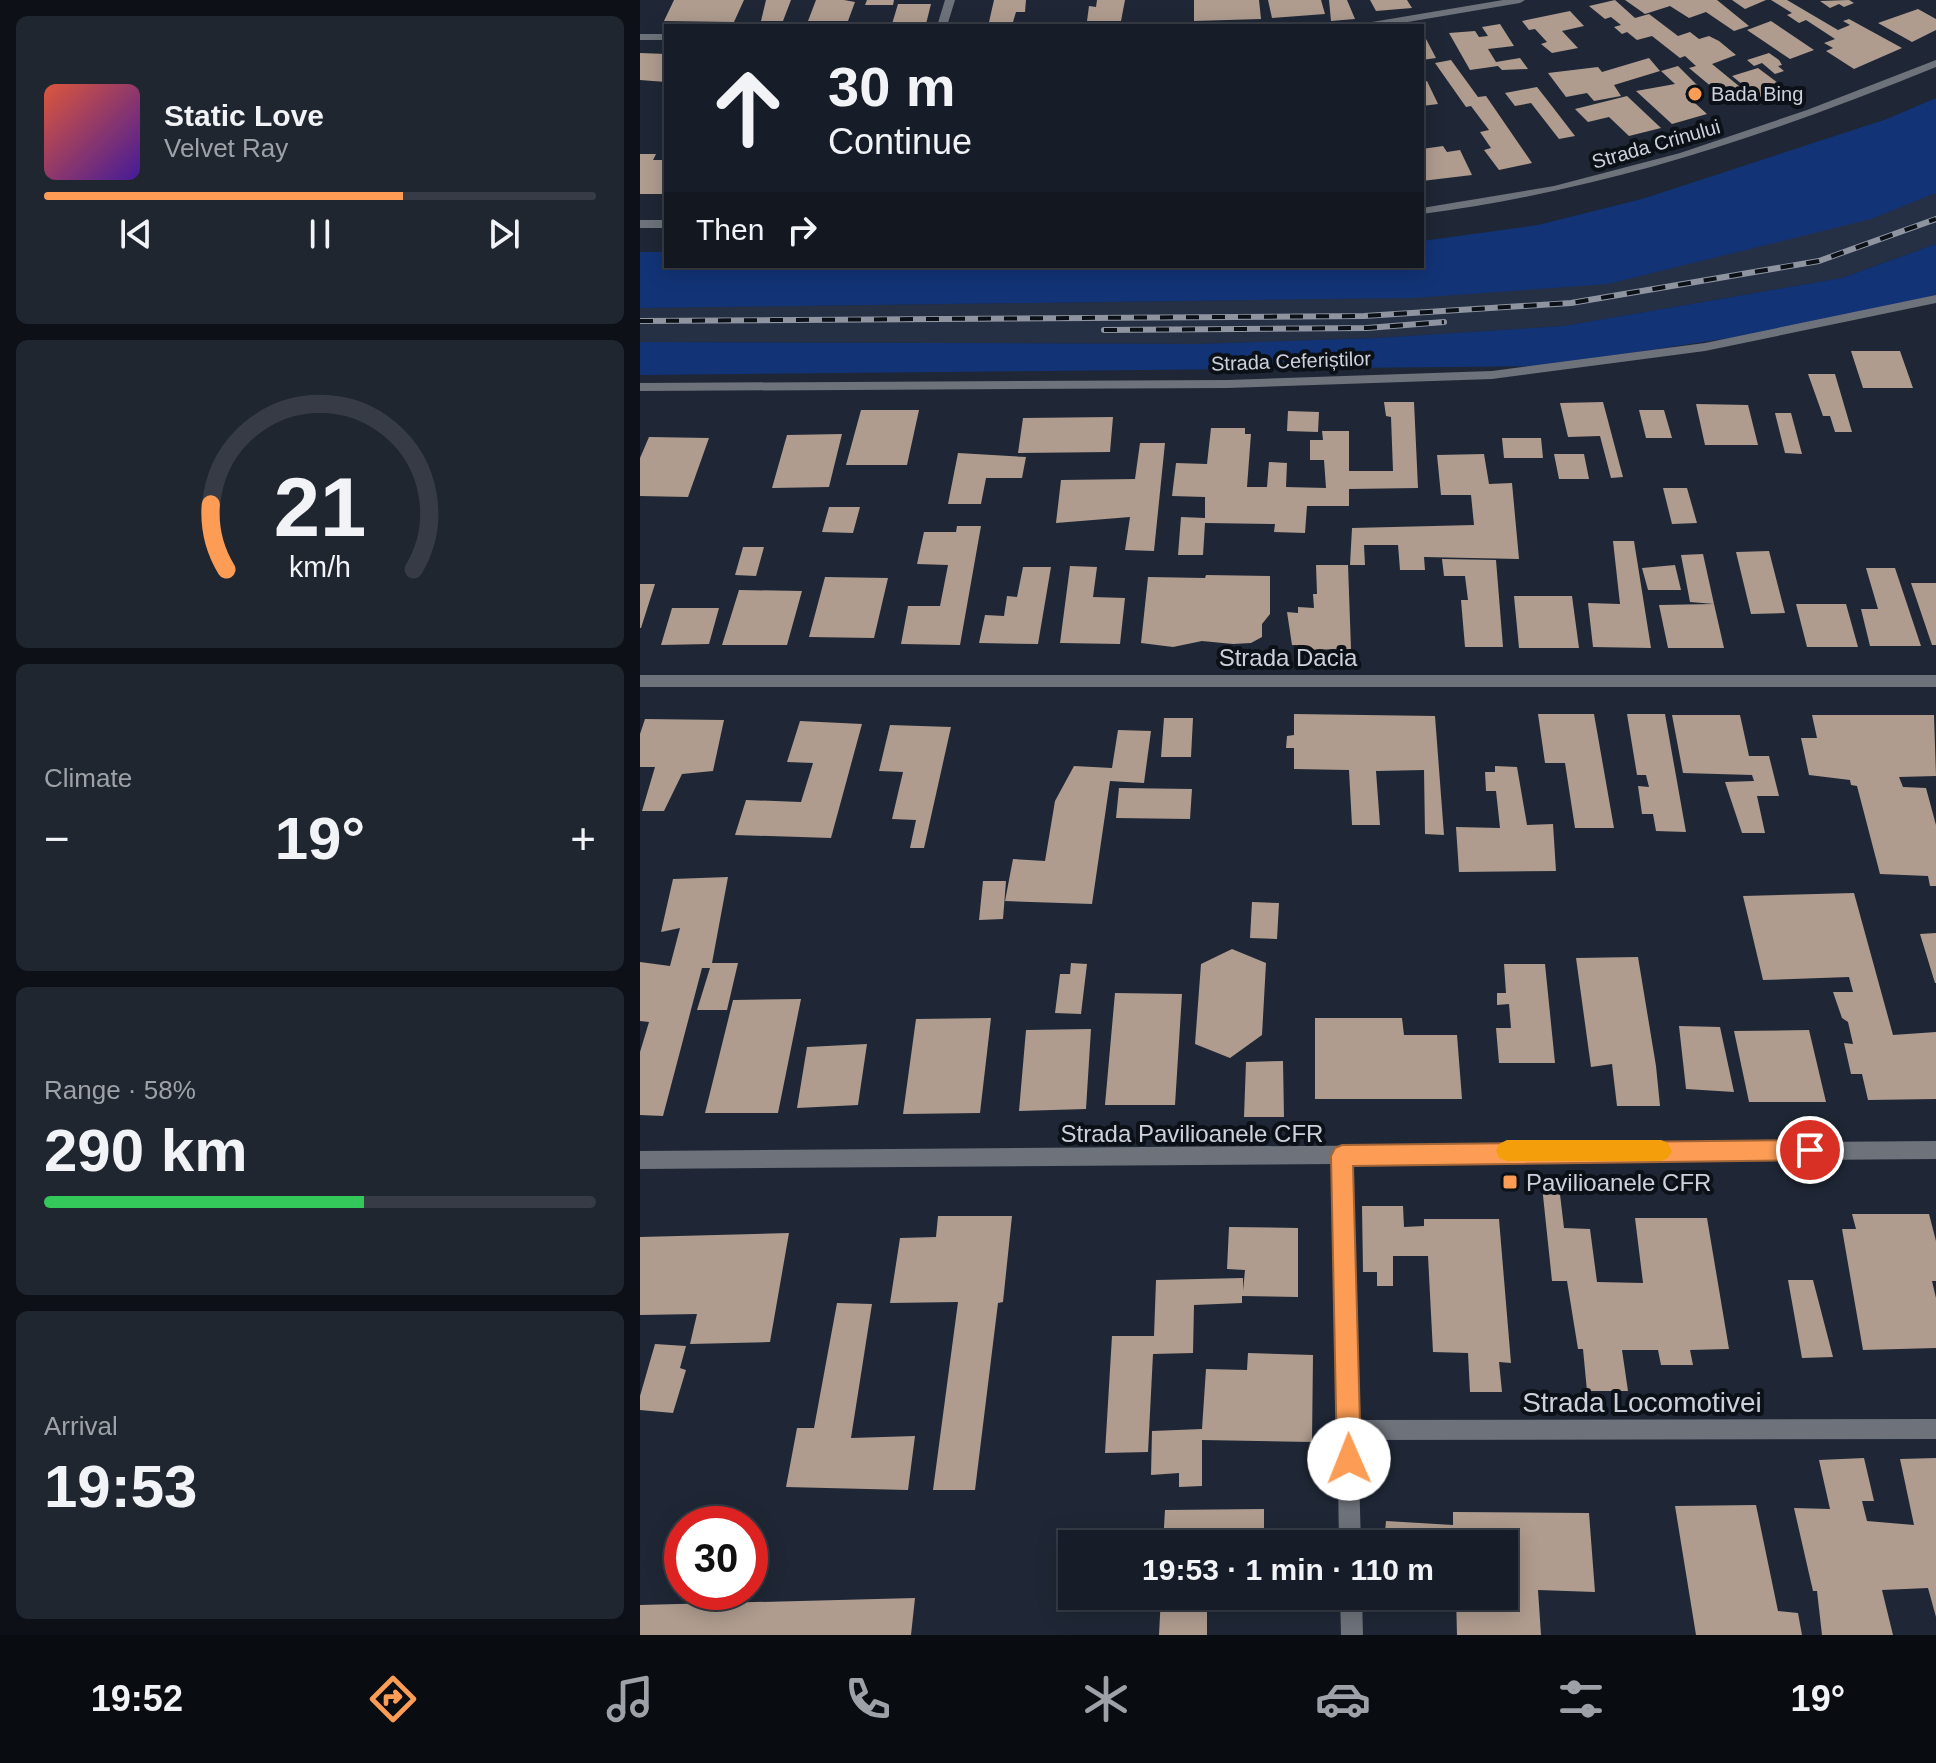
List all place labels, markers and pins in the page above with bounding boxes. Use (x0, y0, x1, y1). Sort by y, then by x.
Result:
place label: Bada Bing (1711, 83, 1803, 105)
marker: Bada Bing (1686, 85, 1704, 103)
pin (1776, 1116, 1844, 1184)
place label: Pavilioanele CFR (1526, 1169, 1711, 1196)
marker: Pavilioanele CFR (1501, 1173, 1519, 1191)

